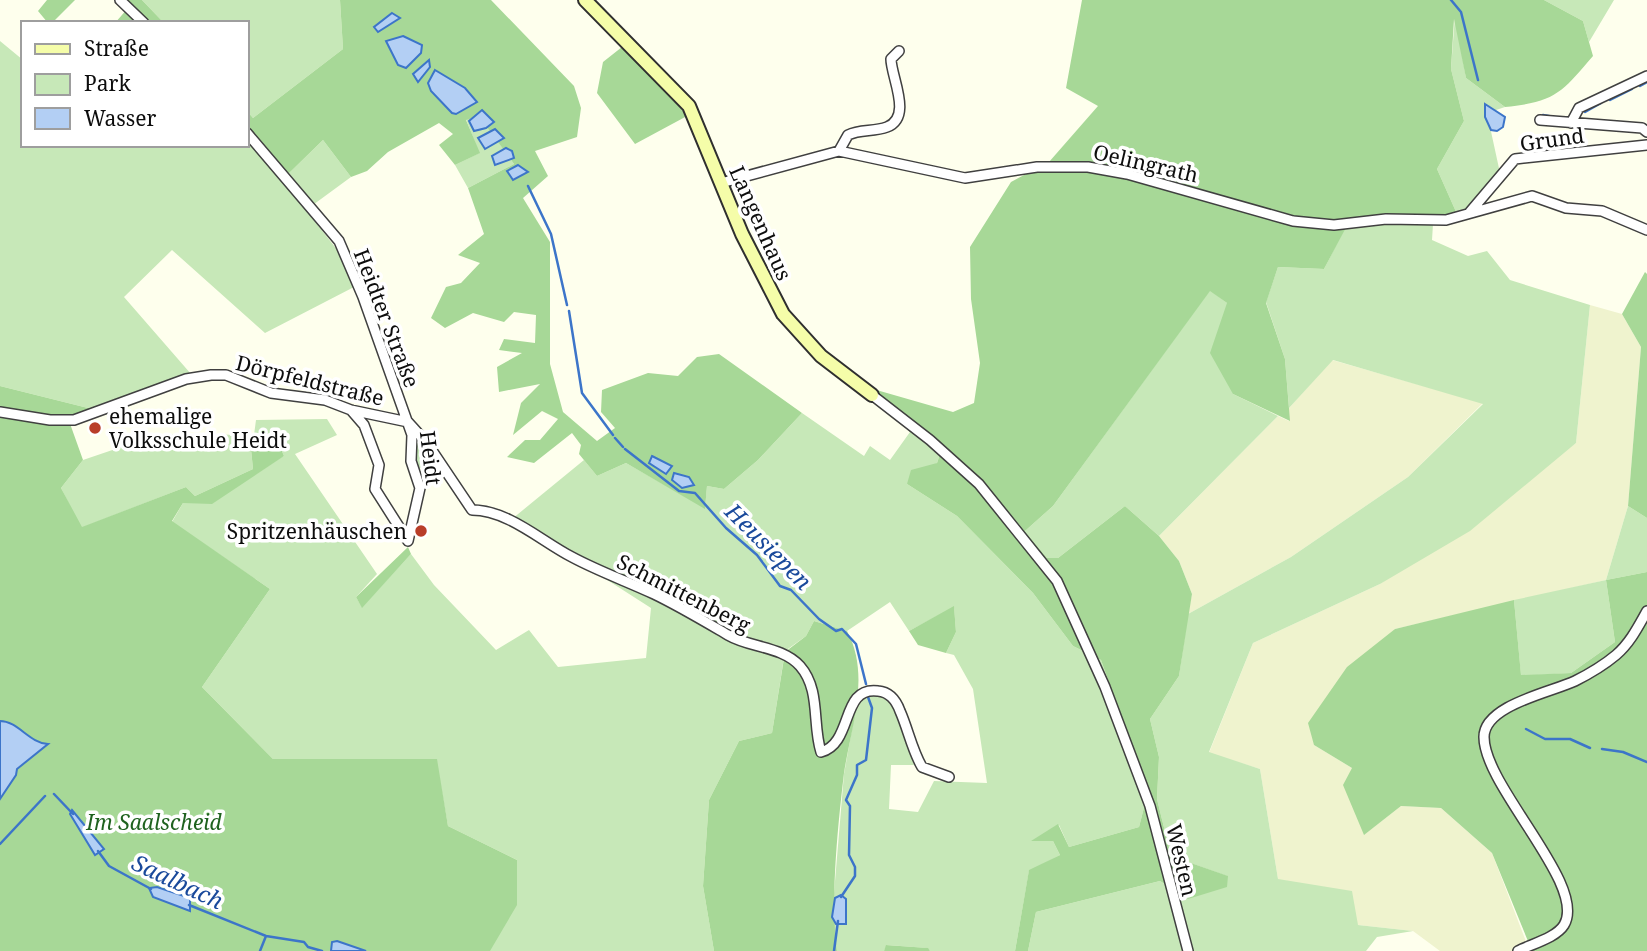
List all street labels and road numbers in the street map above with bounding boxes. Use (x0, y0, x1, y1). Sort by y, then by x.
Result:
street label: Grund (1518, 121, 1586, 157)
street label: Oelingrath (1091, 137, 1201, 189)
street label: Langenhaus (723, 161, 799, 285)
street label: Heidter Straße (348, 245, 426, 391)
street label: Dörpfeldstraße (233, 348, 387, 412)
street label: Heidt (414, 429, 448, 487)
street label: Schmittenberg (612, 547, 756, 639)
street label: Westen (1160, 821, 1204, 899)

